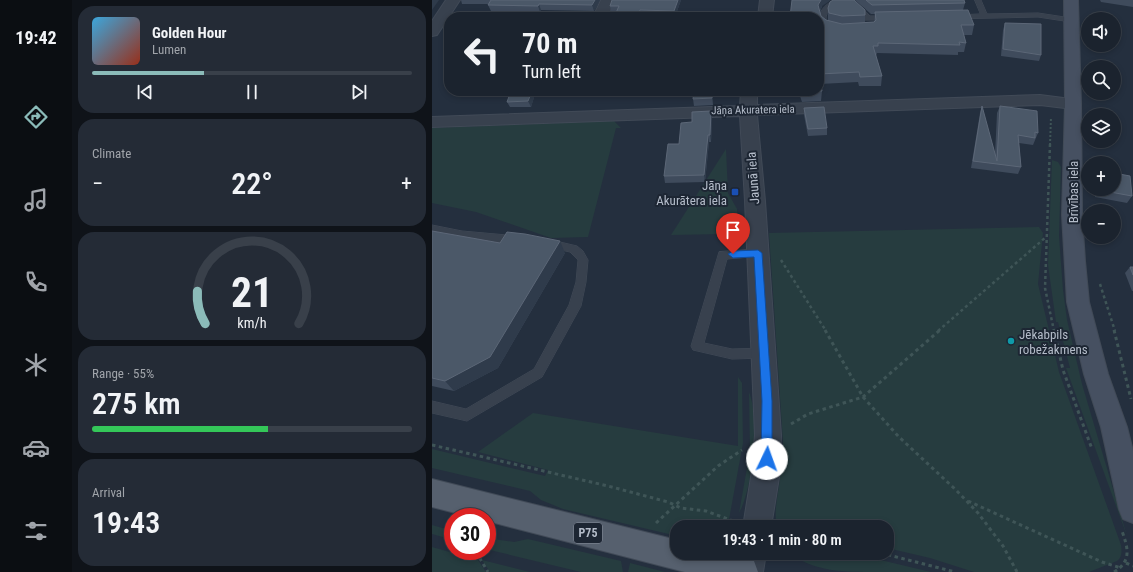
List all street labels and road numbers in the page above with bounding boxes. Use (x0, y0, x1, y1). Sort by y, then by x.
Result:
street label: Jāņa Akuratera iela (711, 103, 795, 117)
street label: Jaunā iela (744, 151, 762, 205)
street label: Brīvības iela (1066, 161, 1081, 223)
road number: P75 (574, 523, 602, 543)

